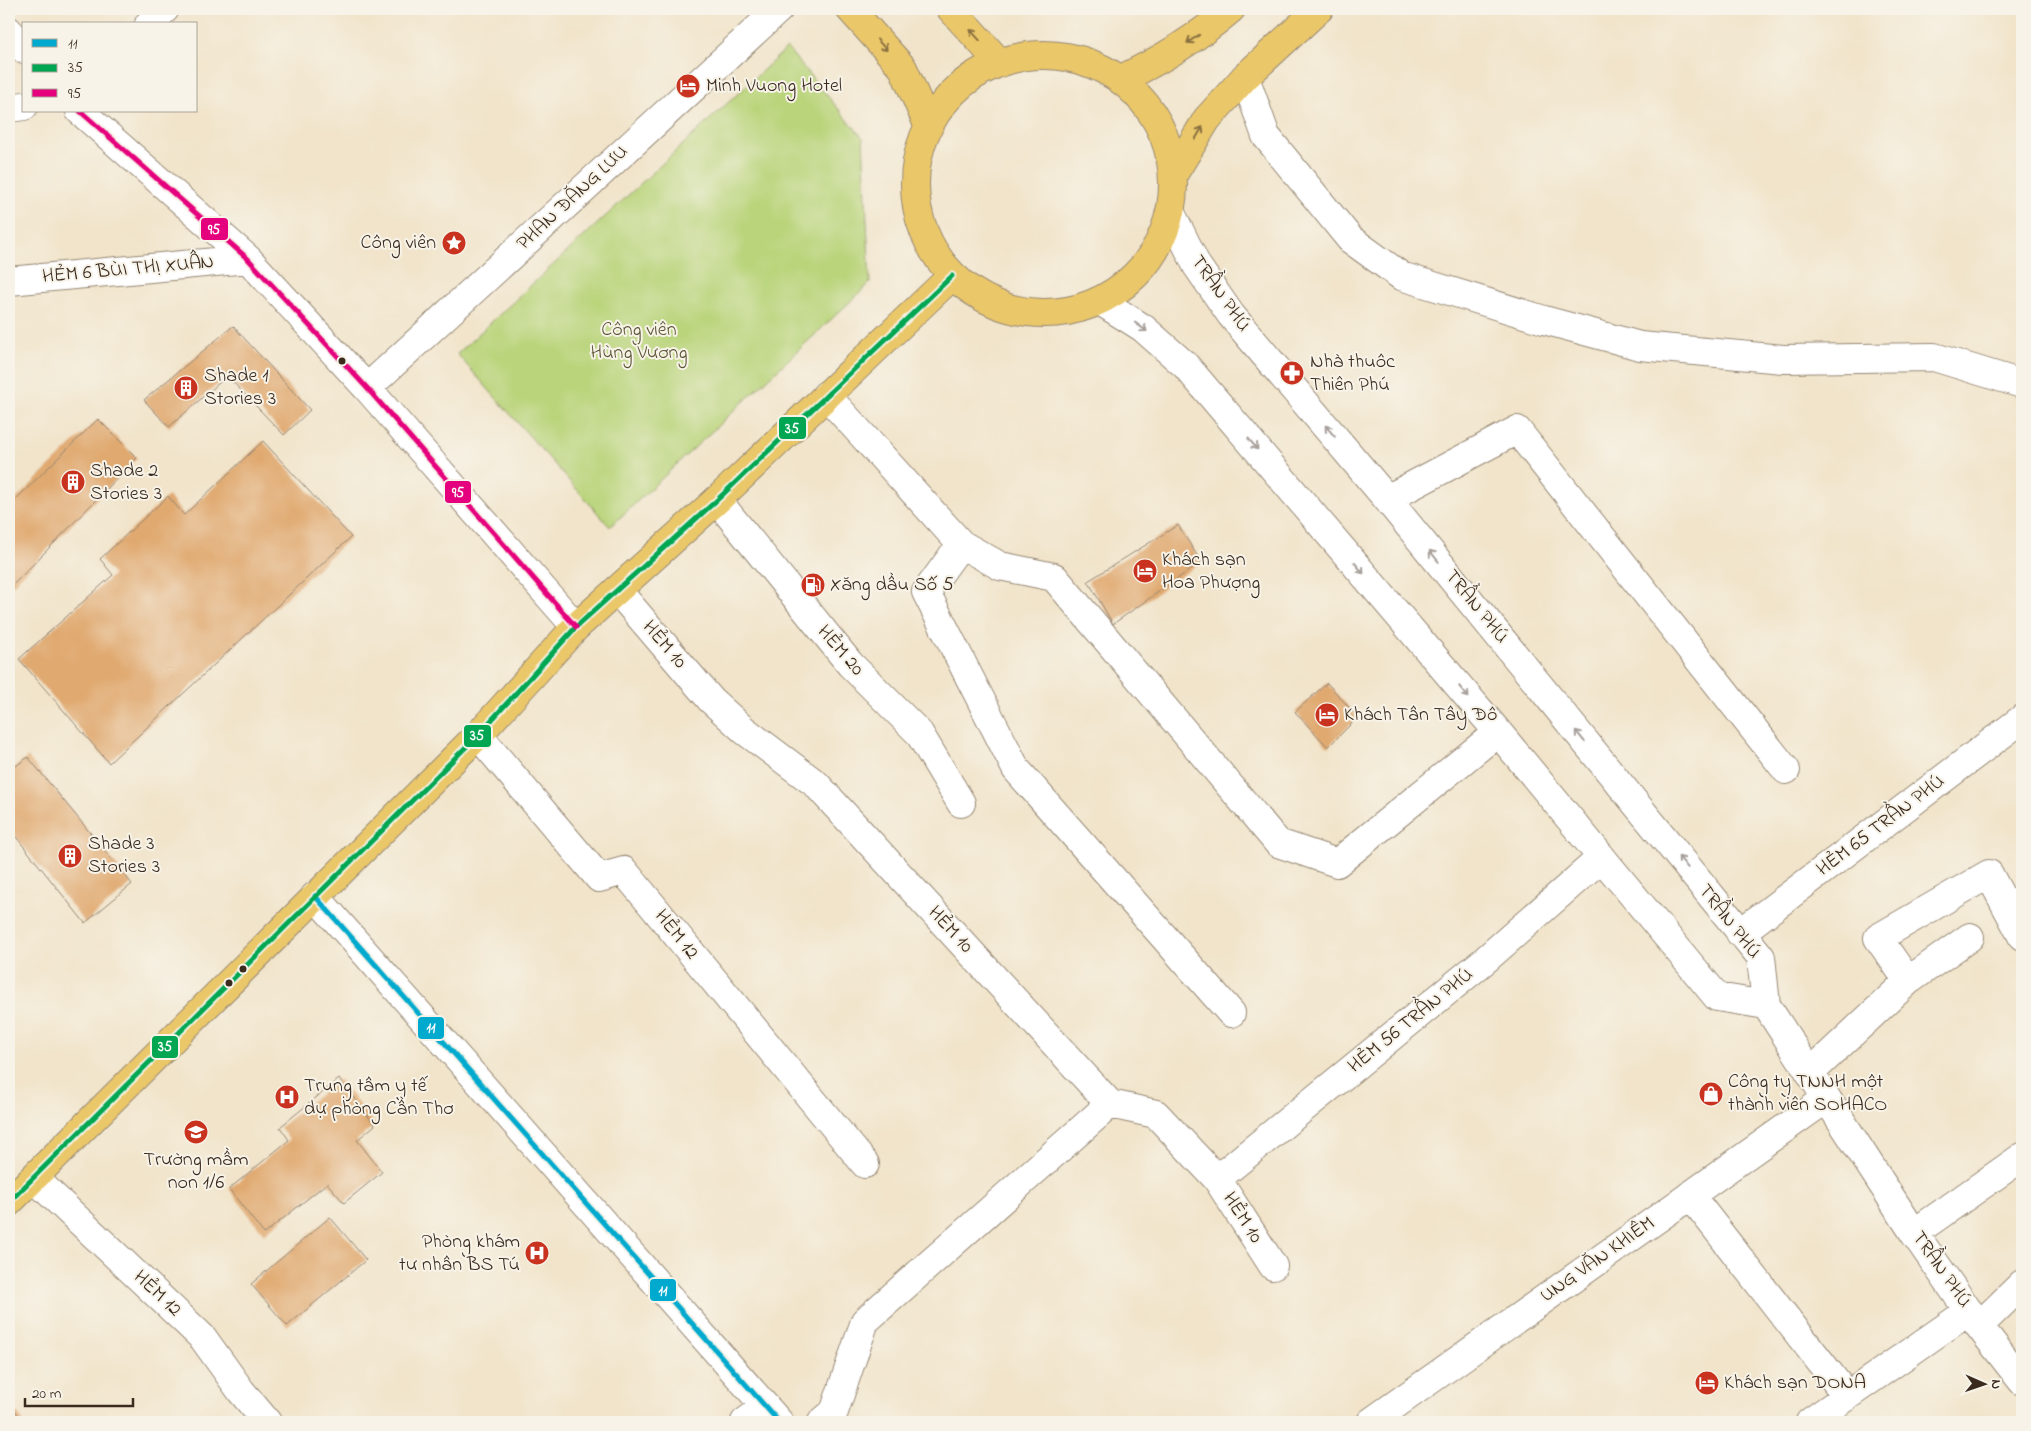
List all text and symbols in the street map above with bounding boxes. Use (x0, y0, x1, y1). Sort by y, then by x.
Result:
legend (22, 22, 198, 112)
one-way arrow (969, 29, 981, 42)
text: 11 (68, 33, 78, 55)
one-way arrow (1186, 34, 1200, 44)
one-way arrow (876, 39, 888, 52)
text: 35 (68, 57, 83, 79)
place label: Minh Vuong Hotel (706, 72, 842, 102)
hotel icon: Minh Vuong Hotel (675, 73, 701, 99)
text: 95 (68, 83, 82, 105)
one-way arrow (1194, 126, 1204, 140)
street label: PHAN ĐĂNG LƯU (511, 138, 635, 258)
line badge: 95 (200, 217, 229, 241)
text: 95 (207, 220, 220, 241)
place label: Công viên (361, 229, 436, 259)
place icon: Công viên (441, 230, 467, 256)
street label: HẺM 6 BÙI THỊ XUÂN (41, 248, 215, 292)
street label: TRẦN PHÚ (1183, 248, 1260, 338)
park label: Công viên Hùng Vương (591, 316, 687, 369)
one-way arrow (1134, 322, 1147, 333)
place label: Nhà thuôc Thiên Phú (1310, 348, 1395, 400)
unlabelled marker (337, 356, 347, 366)
pharmacy icon: Nhà thuôc Thiên Phú (1279, 360, 1305, 386)
place label: Shade 1 Stories 3 (204, 362, 276, 414)
building icon: Shade 1 Stories 3 (173, 375, 199, 401)
line badge: 35 (778, 416, 807, 440)
text: 35 (784, 419, 799, 440)
one-way arrow (1324, 425, 1335, 438)
one-way arrow (1248, 438, 1259, 451)
place label: Shade 2 Stories 3 (90, 457, 162, 509)
building icon: Shade 2 Stories 3 (60, 469, 86, 495)
line badge: 95 (444, 480, 472, 504)
text: 95 (451, 483, 464, 504)
place label: Khách sạn Hoa Phượng (1162, 546, 1260, 599)
one-way arrow (1428, 550, 1439, 563)
hotel icon: Khách sạn Hoa Phượng (1132, 558, 1158, 584)
one-way arrow (1353, 561, 1364, 574)
street label: TRẦN PHÚ (1437, 562, 1517, 650)
place label: Xăng dầu Số 5 (830, 571, 954, 601)
fuel station icon: Xăng dầu Số 5 (800, 572, 826, 598)
street label: HẺM 10 (635, 614, 694, 676)
street label: HẺM 20 (810, 619, 871, 683)
one-way arrow (1459, 685, 1470, 698)
place label: Khách Tân Tây Đô (1344, 701, 1497, 730)
hotel icon: Khách Tân Tây Đô (1314, 702, 1340, 728)
line badge: 35 (463, 724, 492, 748)
text: 35 (469, 726, 484, 747)
one-way arrow (1575, 730, 1586, 743)
street label: HẺM 65 TRẦN PHÚ (1809, 766, 1951, 884)
place label: Shade 3 Stories 3 (88, 830, 160, 882)
building icon: Shade 3 Stories 3 (57, 843, 83, 869)
one-way arrow (1677, 856, 1688, 869)
street label: TRẦN PHÚ (1690, 877, 1770, 966)
street label: HẺM 10 (920, 900, 980, 961)
street label: HẺM 12 (647, 904, 705, 966)
street label: HẺM 56 TRẦN PHÚ (1340, 959, 1480, 1081)
unlabelled marker (238, 964, 248, 974)
unlabelled marker (224, 978, 234, 988)
line badge: 11 (417, 1016, 445, 1040)
text: 11 (427, 1018, 436, 1039)
line badge: 35 (151, 1035, 179, 1059)
text: 35 (157, 1037, 172, 1058)
place label: Công ty TNNH một thành viên SOHACO (1728, 1068, 1887, 1120)
place label: Trung tâm y tế dự phòng Cần Thơ (304, 1072, 454, 1125)
shop icon: Công ty TNNH một thành viên SOHACO (1698, 1081, 1724, 1107)
hospital icon: Trung tâm y tế dự phòng Cần Thơ (274, 1084, 300, 1110)
school or university icon: Trường mầm non 1/6 (183, 1119, 209, 1145)
place label: Trường mầm non 1/6 (143, 1146, 249, 1198)
street label: HẺM 10 (1215, 1187, 1270, 1250)
street label: UNG VĂN KHIÊM (1535, 1210, 1661, 1310)
street label: TRẦN PHÚ (1904, 1224, 1981, 1314)
place label: Phòng khám tư nhân BS Tú (399, 1228, 520, 1280)
hospital icon: Phòng khám tư nhân BS Tú (524, 1240, 550, 1266)
street label: HẺM 12 (126, 1264, 188, 1324)
line badge: 11 (649, 1278, 677, 1302)
text: 11 (659, 1281, 668, 1302)
north arrow (1958, 1358, 2008, 1408)
place label: Khách sạn DONA (1724, 1369, 1866, 1398)
hotel icon: Khách sạn DONA (1694, 1370, 1720, 1396)
scale bar (25, 1376, 132, 1408)
text: N (1985, 1379, 2006, 1389)
text: 20 m (32, 1383, 62, 1405)

